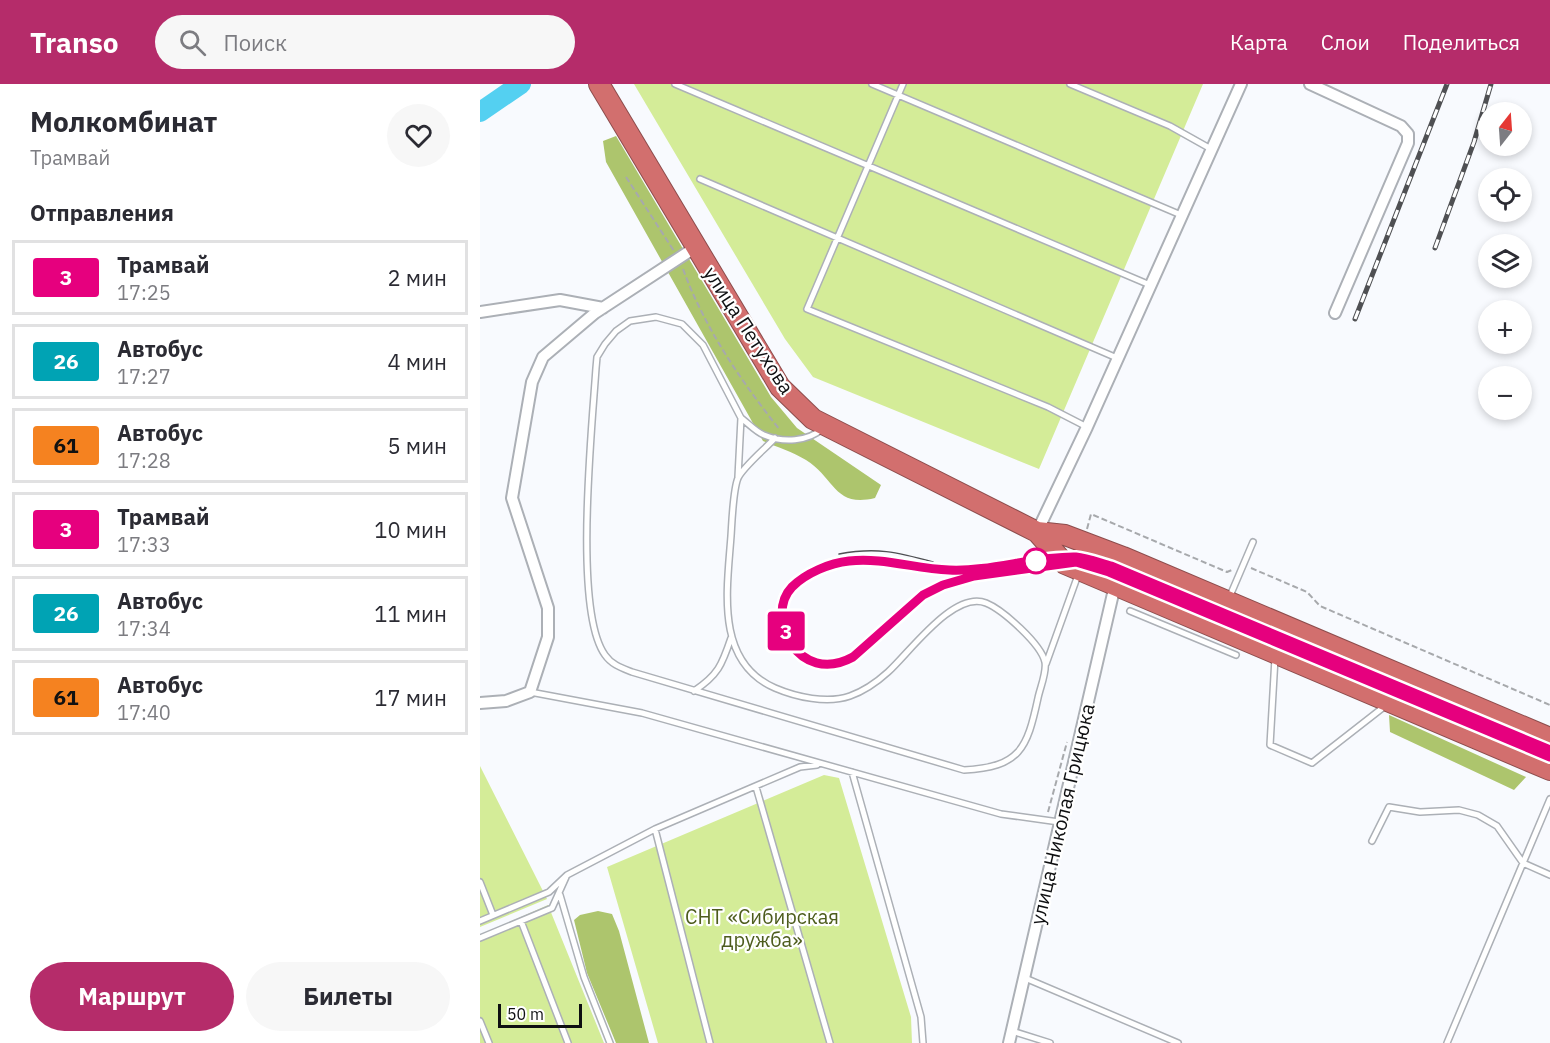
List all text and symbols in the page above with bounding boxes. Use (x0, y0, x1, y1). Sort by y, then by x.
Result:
search box (155, 15, 575, 69)
text: Transo (30, 24, 119, 61)
icon: search (176, 26, 209, 59)
text: Поиск (224, 28, 287, 57)
text: Карта (1230, 28, 1288, 56)
text: Слои (1321, 28, 1370, 56)
text: Поделиться (1403, 28, 1520, 56)
north arrow (1478, 102, 1532, 156)
map controls (1478, 102, 1532, 420)
text: Молкомбинат (30, 103, 217, 140)
button: heart (387, 104, 450, 167)
text: Трамвай (30, 144, 110, 171)
button: locate (1478, 168, 1532, 222)
text: Отправления (30, 198, 174, 227)
button: layers (1478, 234, 1532, 288)
text: Трамвай (117, 250, 209, 279)
street label: улица Петухова (698, 261, 801, 399)
text: 3 (60, 263, 72, 291)
text: 2 мин (387, 263, 447, 292)
text: 17:25 (117, 279, 171, 306)
button: + (1478, 300, 1532, 354)
text: Автобус (117, 334, 203, 363)
text: 26 (53, 347, 79, 375)
text: 4 мин (387, 347, 447, 376)
text: 17:27 (117, 363, 171, 390)
button: − (1478, 366, 1532, 420)
text: Автобус (117, 418, 203, 447)
text: 61 (53, 431, 79, 459)
text: 5 мин (387, 431, 447, 460)
text: 17:28 (117, 447, 171, 474)
text: Трамвай (117, 502, 209, 531)
text: 3 (60, 515, 72, 543)
text: 10 мин (374, 515, 447, 544)
text: 17:33 (117, 531, 171, 558)
unlabelled marker (1023, 548, 1049, 574)
text: Автобус (117, 586, 203, 615)
text: 26 (53, 599, 79, 627)
text: 11 мин (374, 599, 447, 628)
line badge: 3 (766, 612, 806, 650)
text: 17:34 (117, 615, 171, 642)
text: 3 (780, 617, 792, 645)
text: Автобус (117, 670, 203, 699)
text: 61 (53, 683, 79, 711)
text: 17 мин (374, 683, 447, 712)
text: 17:40 (117, 699, 171, 726)
street label: улица Николая Грицюка (1023, 700, 1101, 927)
park label: СНТ «Сибирская дружба» (685, 903, 839, 953)
button: Маршрут (30, 962, 234, 1031)
button: Билеты (246, 962, 450, 1031)
scale bar (498, 1001, 582, 1028)
text: 50 m (507, 1004, 544, 1024)

